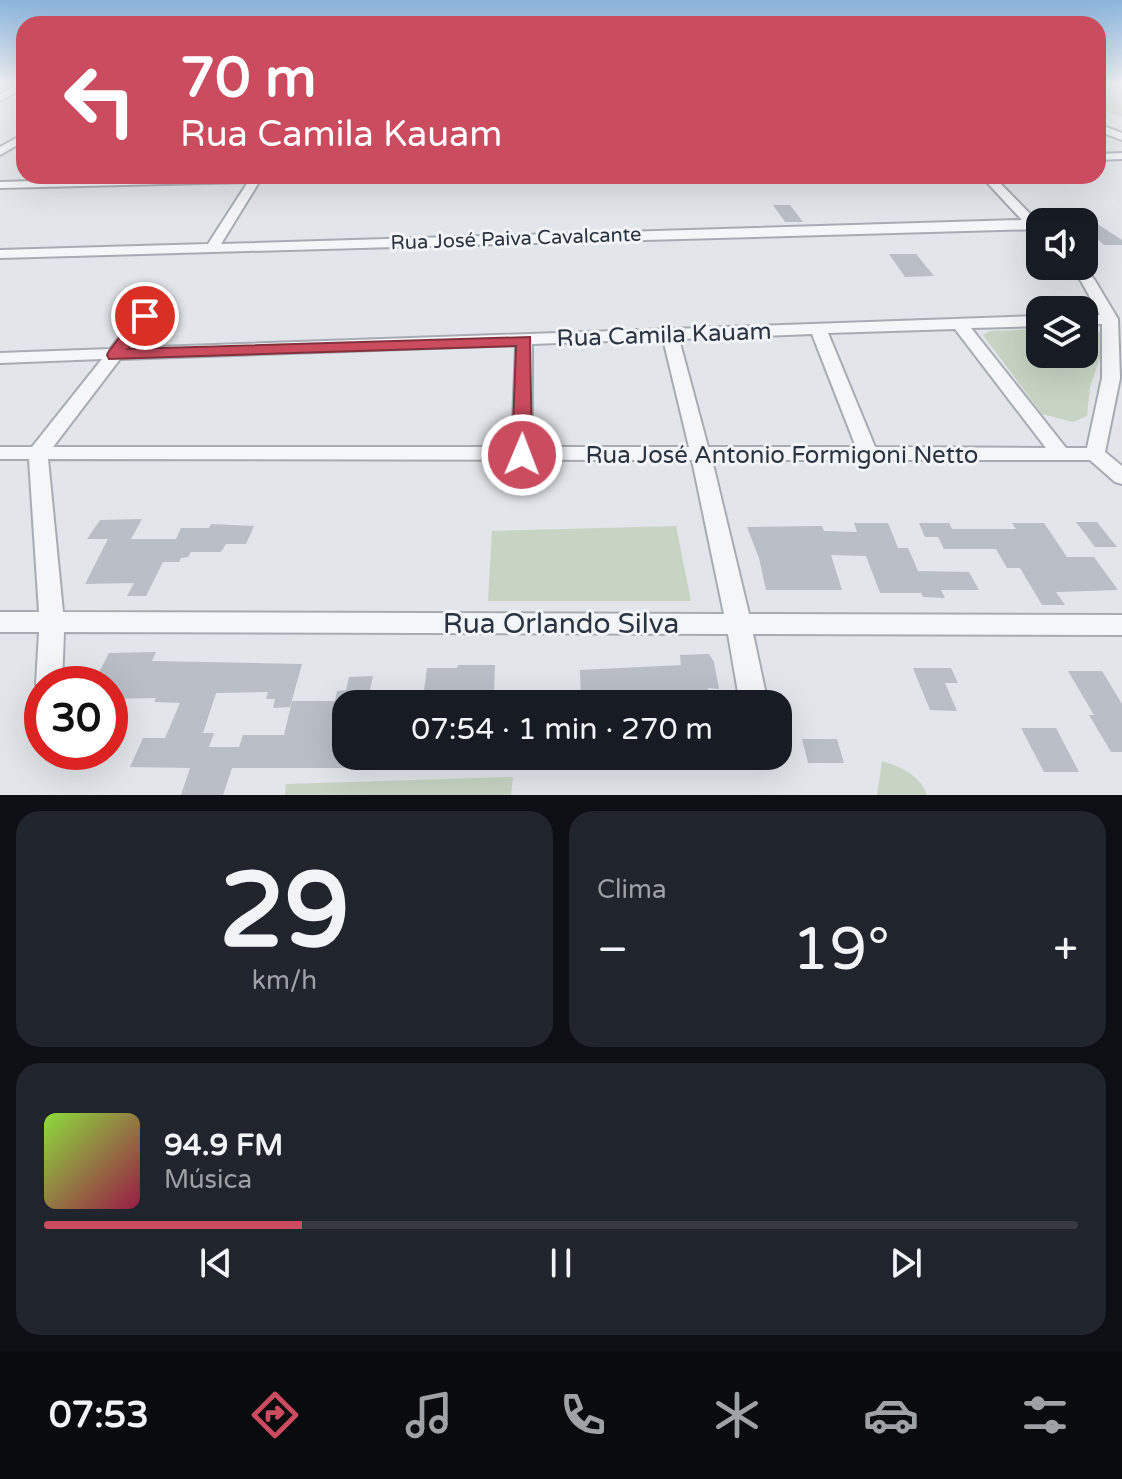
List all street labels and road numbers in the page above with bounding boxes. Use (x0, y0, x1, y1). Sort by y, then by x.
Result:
street label: Rua José Paiva Cavalcante (390, 223, 642, 255)
street label: Rua Camila Kauam (556, 317, 772, 353)
street label: Rua José Antonio Formigoni Netto (586, 441, 978, 470)
street label: Rua Orlando Silva (443, 607, 679, 641)

